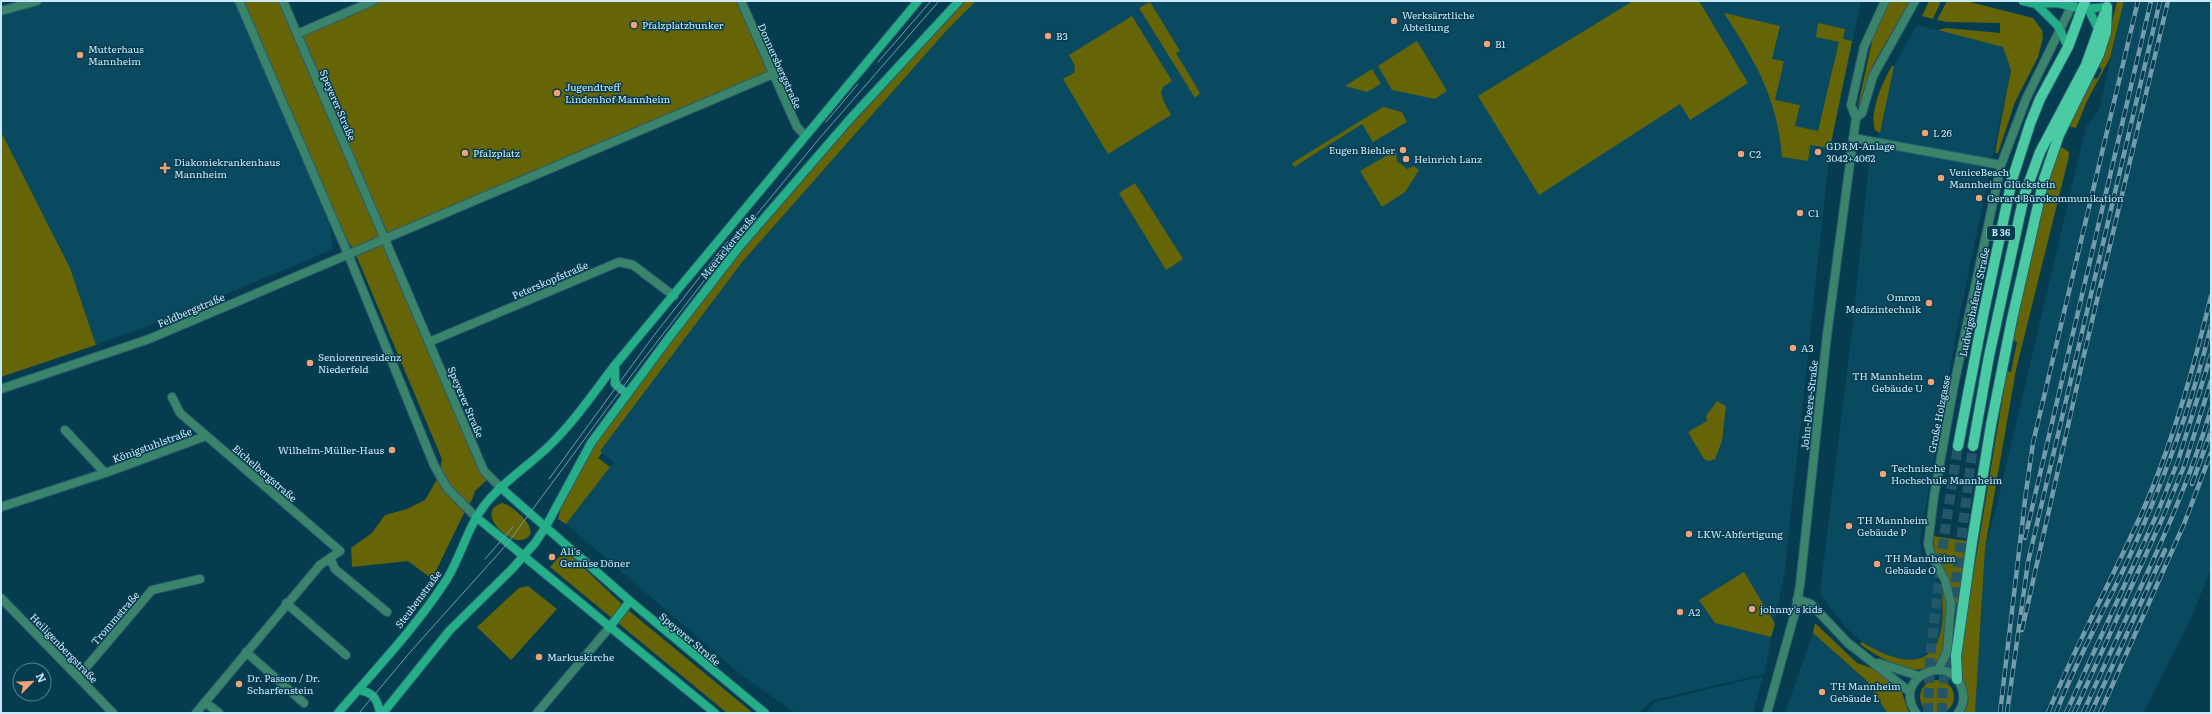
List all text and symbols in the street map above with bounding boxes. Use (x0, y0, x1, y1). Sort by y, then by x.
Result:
place label: Werksärztliche Abteilung (1402, 7, 1474, 34)
marker: Werksärztliche Abteilung (1389, 16, 1399, 26)
place label: Pfalzplatzbunker (642, 17, 724, 32)
marker: Pfalzplatzbunker (629, 20, 639, 30)
street label: Donnersbergstraße (755, 21, 806, 111)
place label: B3 (1056, 28, 1068, 43)
marker: B3 (1043, 31, 1053, 41)
place label: B1 (1495, 36, 1506, 51)
marker: B1 (1482, 39, 1492, 49)
place label: Mutterhaus Mannheim (88, 41, 144, 68)
marker: Mutterhaus Mannheim (75, 50, 85, 60)
street label: Speyerer Straße (317, 67, 360, 143)
place label: Jugendtreff Lindenhof Mannheim (565, 79, 671, 106)
marker: Jugendtreff Lindenhof Mannheim (552, 88, 562, 98)
place label: L 26 (1933, 125, 1952, 140)
marker: L 26 (1920, 128, 1930, 138)
place label: GDRM-Anlage 3042+4062 (1826, 138, 1895, 165)
place label: Eugen Biehler (1329, 142, 1395, 157)
place label: Pfalzplatz (473, 145, 520, 160)
marker: Eugen Biehler (1398, 145, 1408, 155)
place label: C2 (1749, 146, 1761, 161)
marker: GDRM-Anlage 3042+4062 (1813, 147, 1823, 157)
marker: Pfalzplatz (460, 148, 470, 158)
marker: C2 (1736, 149, 1746, 159)
place label: Heinrich Lanz (1414, 151, 1482, 166)
place label: Diakoniekrankenhaus Mannheim (174, 154, 281, 181)
marker: Heinrich Lanz (1401, 154, 1411, 164)
marker: Diakoniekrankenhaus Mannheim (159, 162, 171, 174)
place label: VeniceBeach Mannheim Glückstein (1949, 164, 2056, 191)
marker: VeniceBeach Mannheim Glückstein (1936, 173, 1946, 183)
place label: Gerard Bürokommunikation (1987, 190, 2124, 205)
marker: Gerard Bürokommunikation (1974, 193, 1984, 203)
place label: C1 (1808, 205, 1819, 220)
marker: C1 (1795, 208, 1805, 218)
street label: Meeräckerstraße (696, 209, 759, 282)
road number: B 36 (1987, 226, 2015, 240)
street label: Ludwigshafener Straße (1955, 246, 1992, 358)
street label: Peterskopfstraße (509, 257, 590, 302)
street label: Feldbergstraße (155, 289, 227, 330)
place label: Omron Medizintechnik (1845, 289, 1922, 316)
marker: Omron Medizintechnik (1924, 298, 1934, 308)
place label: A3 (1801, 340, 1814, 355)
marker: A3 (1788, 343, 1798, 353)
place label: Seniorenresidenz Niederfeld (318, 349, 401, 376)
marker: Seniorenresidenz Niederfeld (305, 358, 315, 368)
street label: John-Deere-Straße (1796, 359, 1821, 451)
street label: Speyerer Straße (445, 364, 488, 440)
place label: TH Mannheim Gebäude U (1852, 368, 1923, 395)
street label: Große Holzgasse (1924, 374, 1953, 454)
marker: TH Mannheim Gebäude U (1926, 377, 1936, 387)
street label: Königstuhlstraße (110, 423, 194, 466)
street label: Eichelbergstraße (230, 440, 301, 505)
place label: Wilhelm-Müller-Haus (278, 442, 384, 457)
marker: Wilhelm-Müller-Haus (387, 445, 397, 455)
place label: Technische Hochschule Mannheim (1891, 460, 2003, 487)
marker: Technische Hochschule Mannheim (1878, 469, 1888, 479)
place label: TH Mannheim Gebäude P (1857, 512, 1928, 539)
marker: TH Mannheim Gebäude P (1844, 521, 1854, 531)
place label: LKW-Abfertigung (1697, 526, 1783, 541)
marker: LKW-Abfertigung (1684, 529, 1694, 539)
place label: Ali's Gemüse Döner (560, 543, 630, 570)
place label: TH Mannheim Gebäude O (1885, 550, 1956, 577)
marker: Ali's Gemüse Döner (547, 552, 557, 562)
marker: TH Mannheim Gebäude O (1872, 559, 1882, 569)
street label: Steubenstraße (391, 567, 444, 631)
street label: Trommstraße (87, 587, 142, 648)
place label: johnny's kids (1760, 601, 1823, 616)
place label: A2 (1688, 604, 1700, 619)
marker: johnny's kids (1747, 604, 1757, 614)
marker: A2 (1675, 607, 1685, 617)
street label: Speyerer Straße (656, 608, 724, 669)
street label: Heiligenbergstraße (27, 609, 102, 686)
place label: Markuskirche (547, 649, 614, 664)
marker: Markuskirche (534, 652, 544, 662)
north arrow (12, 662, 52, 702)
text: N (33, 670, 51, 685)
place label: Dr. Passon / Dr. Scharfenstein (247, 670, 320, 697)
place label: TH Mannheim Gebäude L (1830, 678, 1901, 705)
marker: Dr. Passon / Dr. Scharfenstein (234, 679, 244, 689)
marker: TH Mannheim Gebäude L (1817, 687, 1827, 697)

